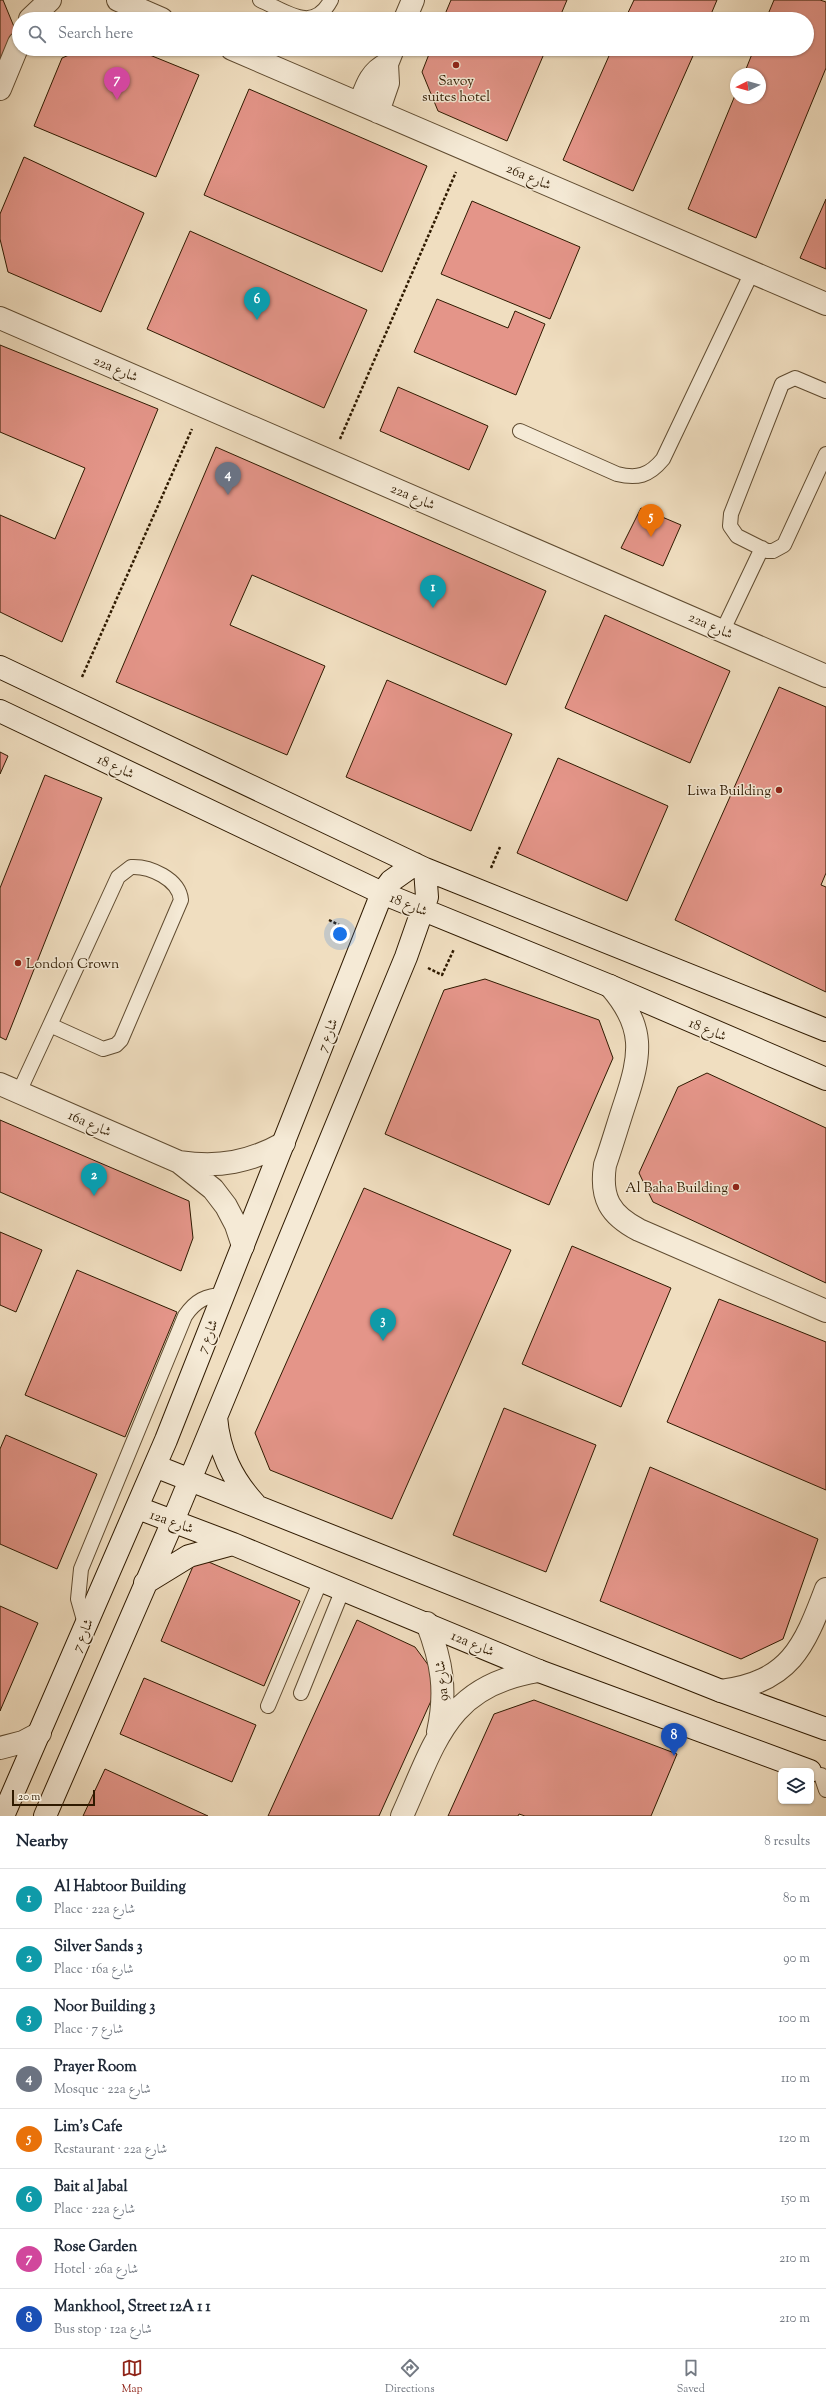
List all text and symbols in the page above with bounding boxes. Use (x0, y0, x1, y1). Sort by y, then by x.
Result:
search box (12, 12, 814, 56)
icon: search (26, 23, 48, 45)
text: Search here (58, 24, 133, 45)
marker: Savoy suites hotel (451, 60, 461, 70)
pin: 7 (104, 67, 130, 100)
north arrow (730, 68, 766, 104)
place label: Savoy suites hotel (422, 72, 490, 108)
street label: 26a شارع (503, 159, 554, 196)
pin: 6 (244, 287, 270, 320)
street label: 22a شارع (90, 351, 141, 388)
pin: 4 (215, 462, 241, 495)
street label: 22a شارع (387, 479, 438, 516)
pin: 5 (638, 504, 664, 537)
pin: 1 (420, 575, 446, 608)
street label: 22a شارع (685, 608, 736, 646)
street label: شارع 18 (93, 750, 137, 785)
place label: Liwa Building (687, 782, 771, 802)
marker: Liwa Building (774, 785, 784, 795)
street label: شارع 18 (386, 889, 430, 923)
your location (330, 924, 350, 944)
place label: London Crown (26, 955, 119, 975)
marker: London Crown (13, 958, 23, 968)
street label: شارع 18 (685, 1014, 729, 1048)
street label: شارع 7 (313, 1016, 344, 1055)
street label: 16a شارع (64, 1106, 114, 1143)
pin: 2 (81, 1163, 107, 1196)
place label: Al Baha Building (625, 1179, 728, 1199)
marker: Al Baha Building (731, 1182, 741, 1192)
pin: 3 (370, 1308, 396, 1341)
street label: شارع 7 (193, 1317, 225, 1356)
street label: 12a شارع (147, 1506, 196, 1540)
street label: شارع 7 (68, 1616, 100, 1655)
street label: 12a شارع (448, 1627, 497, 1663)
street label: 9a شارع (431, 1660, 455, 1702)
pin: 8 (661, 1723, 687, 1756)
map controls (778, 1768, 814, 1804)
button: layers (778, 1768, 814, 1804)
scale bar (12, 1788, 95, 1807)
text: 20 m (18, 1789, 40, 1805)
text: Nearby (16, 1830, 68, 1854)
text: 8 results (764, 1833, 810, 1851)
text: Al Habtoor Building (54, 1877, 186, 1898)
text: 1 (27, 1890, 31, 1908)
text: 80 m (783, 1890, 810, 1908)
text: Place · 22a شارع (54, 1901, 135, 1919)
text: Silver Sands 3 (54, 1937, 143, 1958)
text: 2 (26, 1950, 32, 1968)
text: 90 m (783, 1950, 810, 1968)
text: Place · 16a شارع (54, 1961, 134, 1979)
text: Noor Building 3 (54, 1997, 155, 2018)
text: 3 (26, 2010, 32, 2028)
text: 100 m (778, 2010, 810, 2028)
text: Place · شارع 7 (54, 2021, 123, 2039)
text: Prayer Room (54, 2057, 137, 2078)
text: 4 (26, 2070, 32, 2088)
text: 110 m (781, 2070, 810, 2088)
text: Mosque · 22a شارع (54, 2081, 151, 2099)
text: Lim's Cafe (54, 2117, 123, 2138)
text: 5 (27, 2130, 31, 2148)
text: 120 m (779, 2130, 810, 2148)
text: Restaurant · 22a شارع (54, 2141, 167, 2159)
text: Bait al Jabal (54, 2177, 128, 2198)
text: 6 (26, 2190, 32, 2208)
text: 150 m (781, 2190, 810, 2208)
text: Place · 22a شارع (54, 2201, 135, 2219)
text: Rose Garden (54, 2237, 137, 2258)
text: 7 (26, 2250, 32, 2268)
text: 210 m (779, 2250, 810, 2268)
text: Hotel · 26a شارع (54, 2261, 138, 2279)
text: Mankhool, Street 12A 1 1 (54, 2297, 211, 2318)
text: 8 (26, 2310, 32, 2328)
text: 210 m (779, 2310, 810, 2328)
text: Bus stop · 12a شارع (54, 2321, 152, 2339)
tab: Map (121, 2357, 143, 2397)
tab: Directions (385, 2357, 435, 2397)
tab: Saved (677, 2357, 705, 2397)

